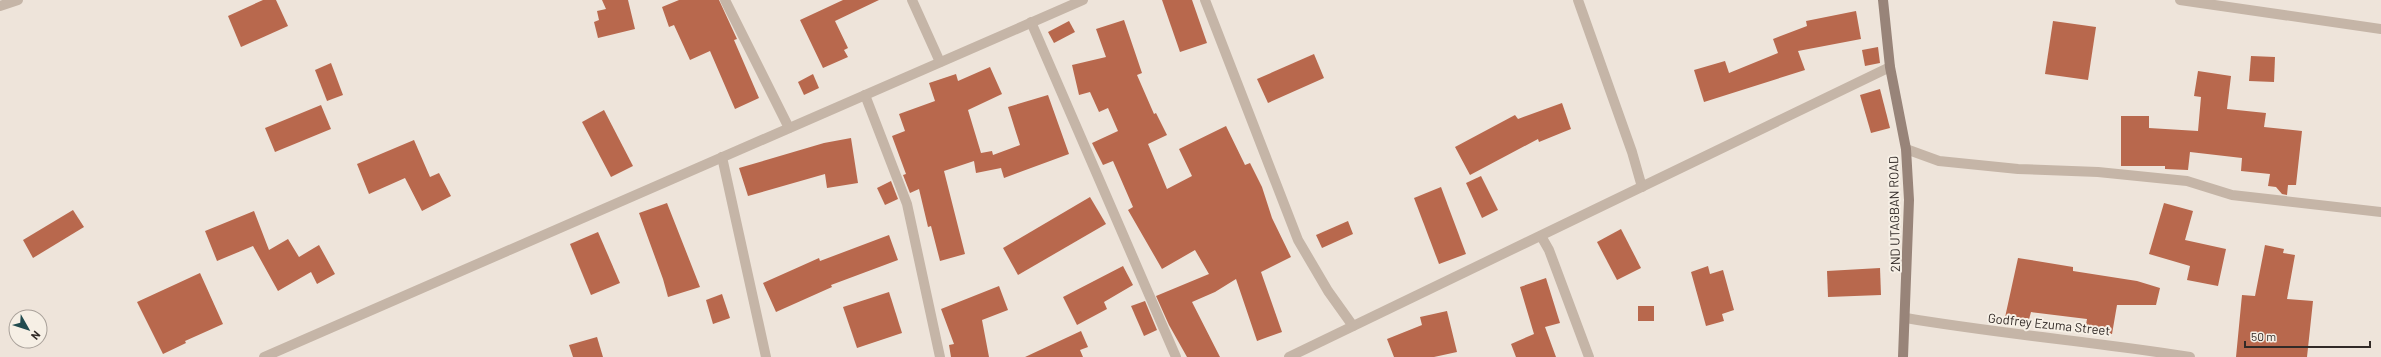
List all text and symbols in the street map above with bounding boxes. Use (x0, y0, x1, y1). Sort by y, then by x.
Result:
street label: 2ND UTAGBAN ROAD (1885, 156, 1903, 272)
north arrow (8, 309, 48, 349)
street label: Godfrey Ezuma Street (1987, 310, 2111, 338)
scale bar (2245, 323, 2370, 349)
text: N (29, 329, 44, 343)
text: 50 m (2251, 329, 2276, 343)

